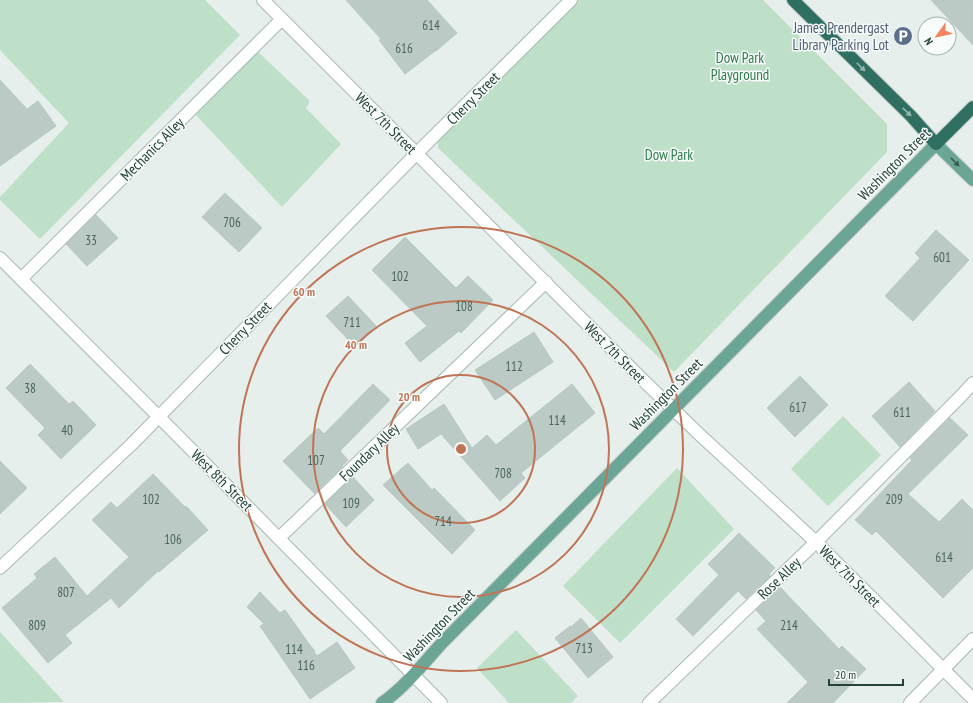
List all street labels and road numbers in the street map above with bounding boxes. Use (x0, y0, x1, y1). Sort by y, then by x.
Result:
street label: Cherry Street (442, 67, 504, 129)
street label: West 7th Street (351, 88, 421, 158)
street label: Mechanics Alley (116, 113, 188, 185)
street label: Washington Street (854, 124, 934, 204)
street label: Cherry Street (215, 297, 275, 359)
street label: West 7th Street (580, 317, 650, 387)
street label: Washington Street (626, 354, 706, 434)
street label: Foundary Alley (335, 419, 403, 485)
street label: West 8th Street (187, 445, 257, 515)
street label: West 7th Street (815, 541, 885, 611)
street label: Rose Alley (753, 553, 805, 603)
street label: Washington Street (399, 584, 479, 666)

